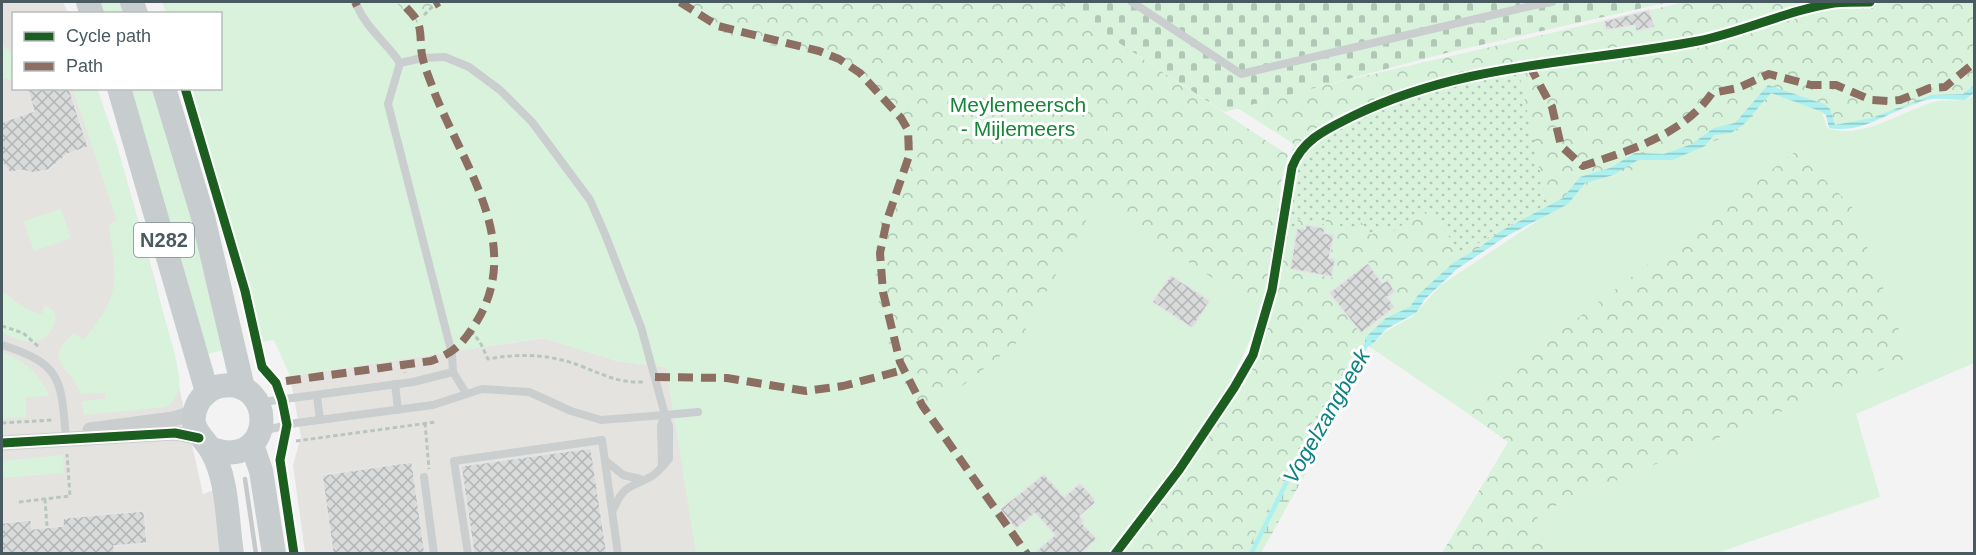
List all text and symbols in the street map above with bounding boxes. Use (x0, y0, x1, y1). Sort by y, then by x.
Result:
legend (12, 12, 222, 90)
text: Cycle path (66, 26, 151, 46)
text: Path (66, 56, 103, 76)
park label: Meylemeersch - Mijlemeers (950, 93, 1086, 140)
road number: N282 (134, 223, 194, 257)
water label: Vogelzangbeek (1278, 344, 1375, 488)

